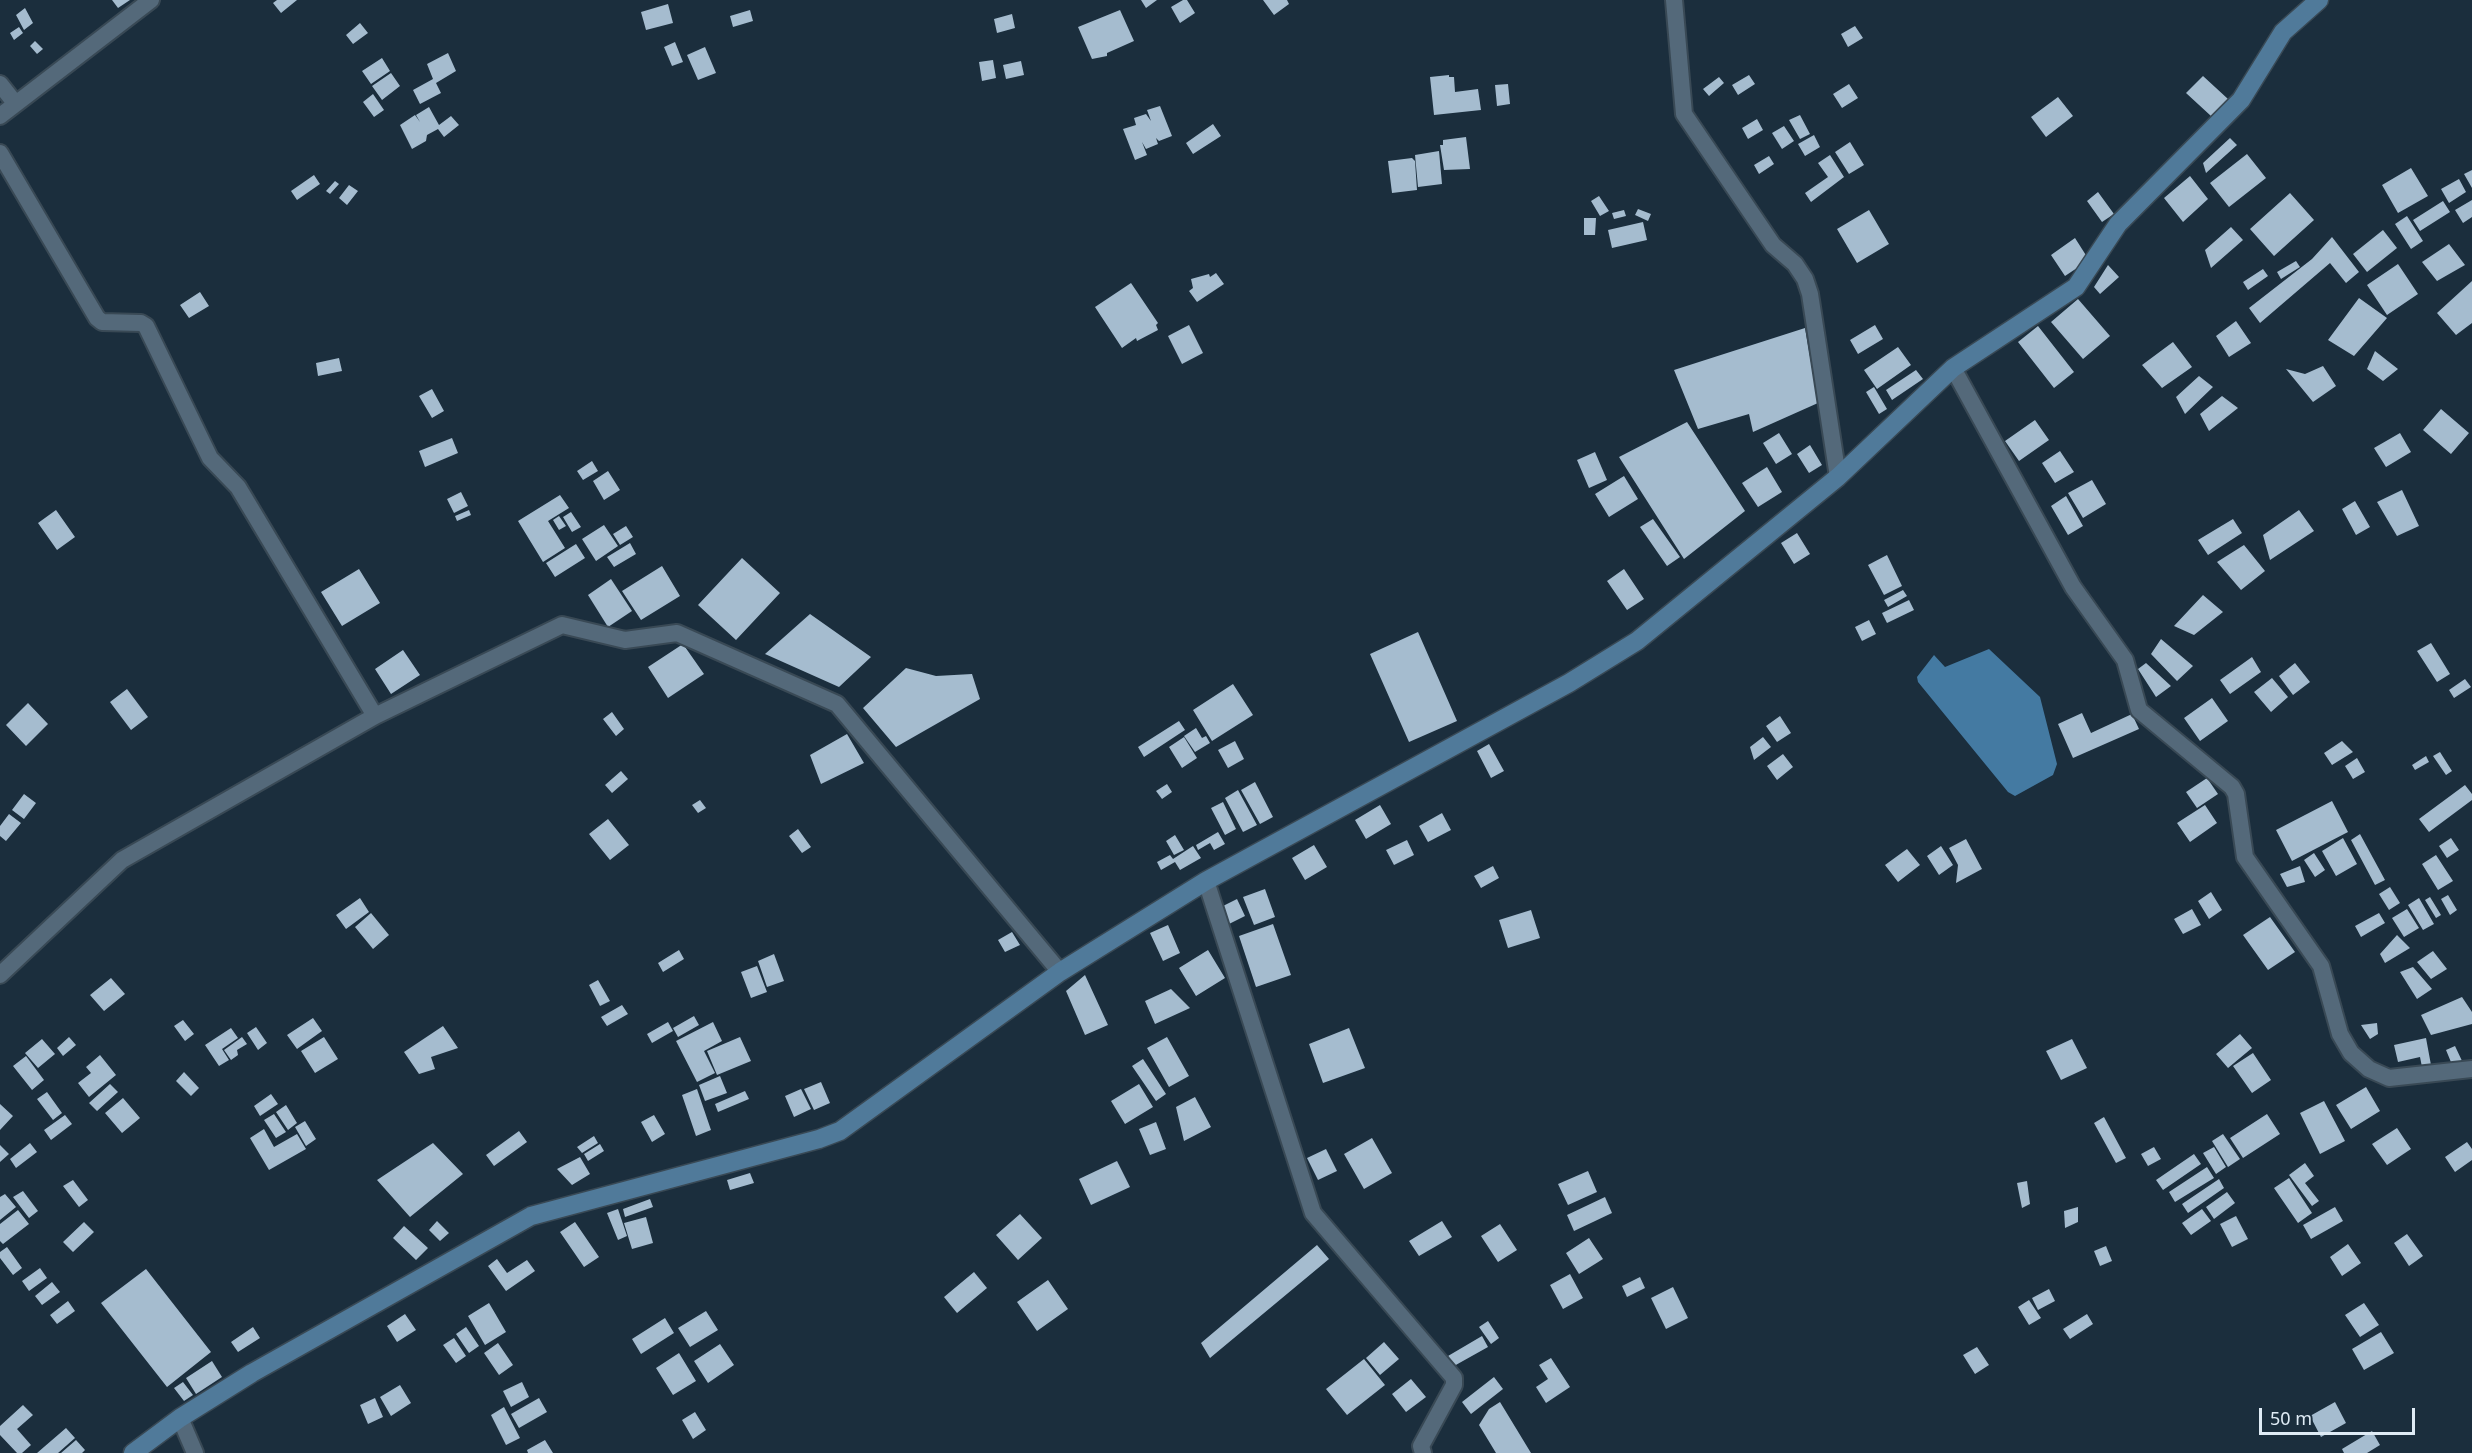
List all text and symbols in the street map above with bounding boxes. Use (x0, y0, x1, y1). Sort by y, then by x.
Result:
scale bar (2262, 1396, 2418, 1434)
text: 50 m (2270, 1406, 2312, 1430)

